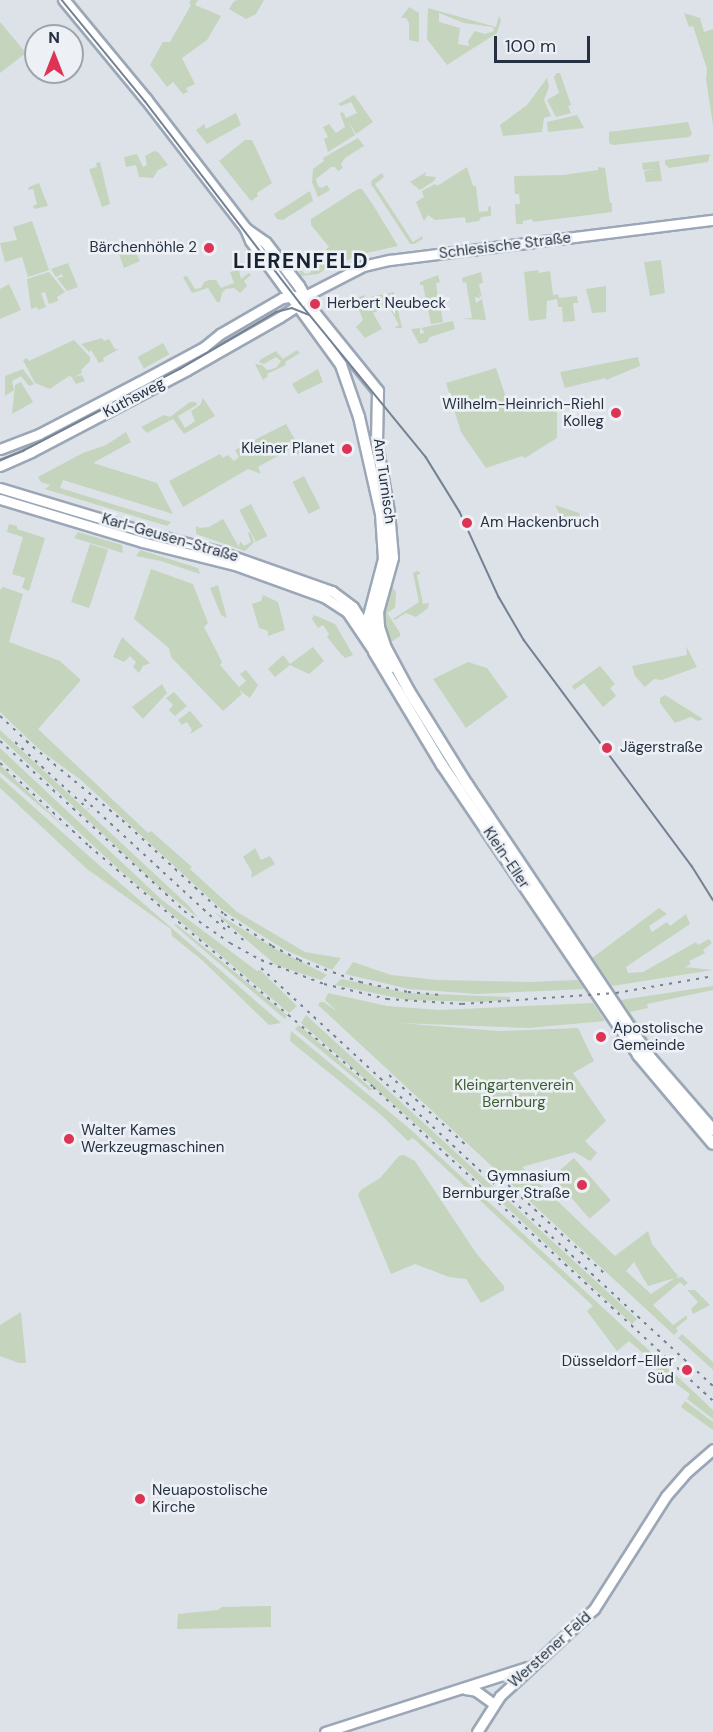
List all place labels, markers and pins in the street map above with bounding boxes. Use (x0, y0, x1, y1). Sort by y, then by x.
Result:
place label: Bärchenhöhle 2 (90, 239, 197, 257)
marker: Bärchenhöhle 2 (202, 241, 216, 255)
place label: Herbert Neubeck (327, 295, 446, 313)
marker: Herbert Neubeck (308, 297, 322, 311)
place label: Wilhelm-Heinrich-Riehl Kolleg (442, 395, 604, 430)
marker: Wilhelm-Heinrich-Riehl Kolleg (609, 406, 623, 420)
place label: Kleiner Planet (241, 440, 335, 458)
marker: Kleiner Planet (340, 442, 354, 456)
marker: Am Hackenbruch (458, 514, 476, 532)
place label: Am Hackenbruch (480, 514, 599, 532)
marker: Jägerstraße (598, 739, 616, 757)
place label: Jägerstraße (620, 739, 703, 757)
place label: Apostolische Gemeinde (613, 1019, 703, 1054)
marker: Apostolische Gemeinde (594, 1030, 608, 1044)
place label: Walter Kames Werkzeugmaschinen (81, 1121, 224, 1156)
marker: Walter Kames Werkzeugmaschinen (62, 1132, 76, 1146)
place label: Gymnasium Bernburger Straße (442, 1167, 570, 1202)
marker: Gymnasium Bernburger Straße (575, 1178, 589, 1192)
place label: Düsseldorf-Eller Süd (562, 1352, 674, 1387)
marker: Düsseldorf-Eller Süd (678, 1361, 696, 1379)
place label: Neuapostolische Kirche (152, 1481, 268, 1516)
marker: Neuapostolische Kirche (133, 1492, 147, 1506)

